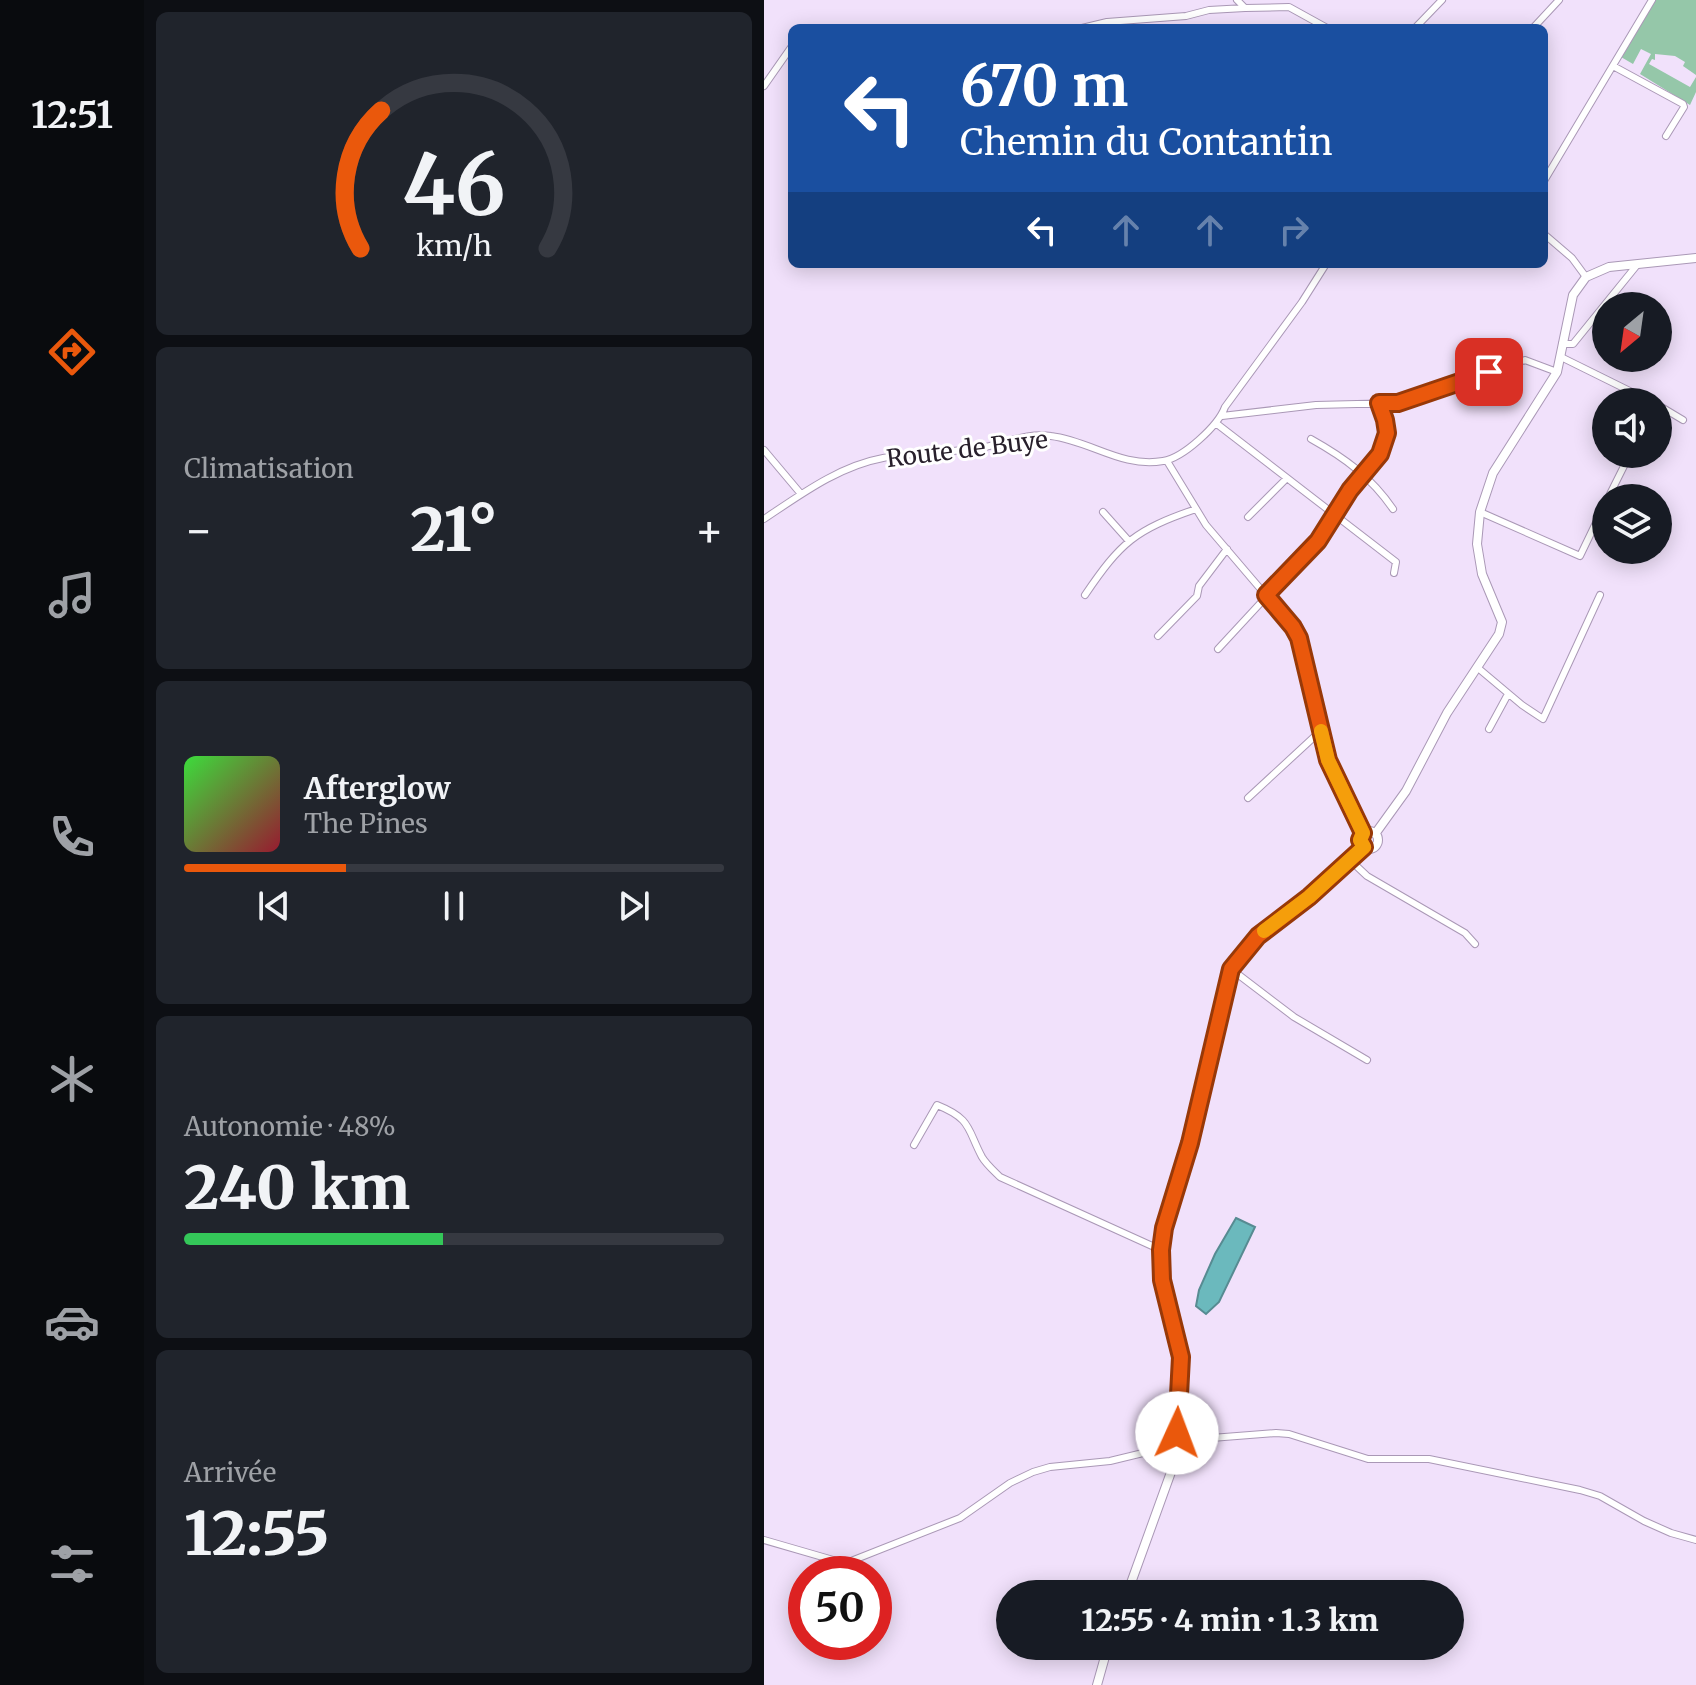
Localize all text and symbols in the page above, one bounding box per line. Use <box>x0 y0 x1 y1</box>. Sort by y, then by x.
text: 670 m <box>960 51 1128 121</box>
icon: left <box>828 56 932 160</box>
text: 12:51 <box>31 93 113 138</box>
text: Chemin du Contantin <box>960 120 1333 165</box>
text: 46 <box>402 133 506 238</box>
icon: left <box>1020 208 1064 252</box>
icon: ahead <box>1104 208 1148 252</box>
icon: ahead <box>1188 208 1232 252</box>
icon: right <box>1272 208 1316 252</box>
text: km/h <box>416 228 492 264</box>
north arrow <box>1592 292 1672 372</box>
map controls <box>1592 292 1672 564</box>
icon: directions <box>44 324 100 380</box>
pin <box>1455 338 1523 406</box>
icon: arrive <box>1467 350 1511 394</box>
button: sound <box>1592 388 1672 468</box>
street label: Route de Buye <box>885 424 1049 474</box>
text: Climatisation <box>184 452 354 485</box>
button: layers <box>1592 484 1672 564</box>
text: 21° <box>410 492 498 567</box>
text: − <box>184 503 213 558</box>
text: + <box>695 503 724 558</box>
icon: music <box>44 567 100 623</box>
text: Afterglow <box>304 769 451 807</box>
text: The Pines <box>304 807 428 840</box>
icon: phone <box>44 809 100 865</box>
icon: previous <box>252 884 296 928</box>
icon: pause <box>432 884 476 928</box>
icon: next <box>612 884 656 928</box>
icon: climate <box>44 1051 100 1107</box>
text: Autonomie · 48% <box>184 1110 396 1143</box>
text: 240 km <box>184 1150 410 1225</box>
icon: car <box>44 1294 100 1350</box>
position arrow <box>1135 1391 1219 1475</box>
text: Arrivée <box>184 1456 276 1489</box>
text: 12:55 <box>184 1496 329 1571</box>
icon: filters <box>44 1536 100 1592</box>
speed limit sign: 50 <box>788 1556 892 1660</box>
text: 12:55 · 4 min · 1.3 km <box>1081 1601 1379 1639</box>

